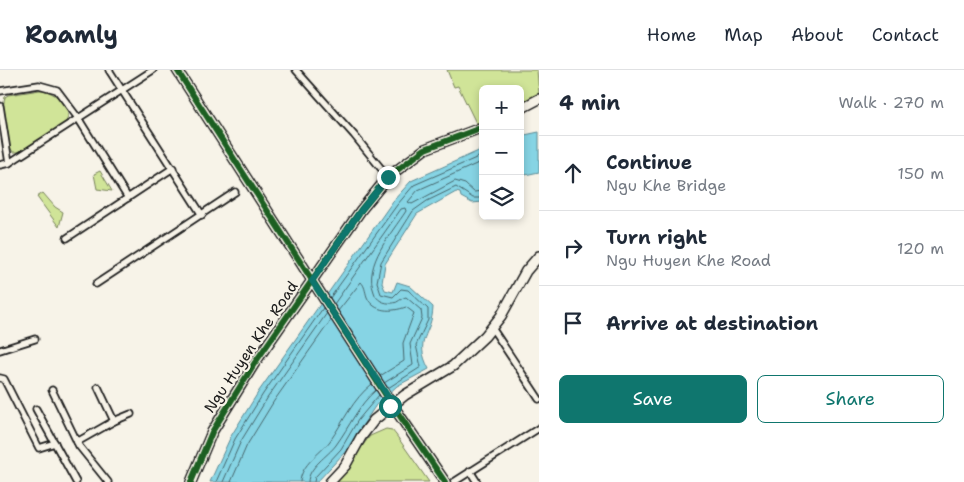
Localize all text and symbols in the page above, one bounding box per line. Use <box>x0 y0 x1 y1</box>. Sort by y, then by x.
text: Roamly <box>25 19 118 51</box>
text: Home <box>647 23 696 47</box>
text: Map <box>724 23 763 47</box>
text: About <box>791 23 844 47</box>
text: Contact <box>872 23 939 47</box>
map controls <box>479 85 524 220</box>
button: + <box>479 85 524 130</box>
text: 4 min <box>559 89 620 117</box>
text: Walk · 270 m <box>839 92 944 113</box>
button: − <box>479 130 524 175</box>
text: Continue <box>606 150 692 175</box>
icon: ahead <box>559 159 587 187</box>
text: 150 m <box>897 163 944 184</box>
route end <box>377 166 400 189</box>
button: layers <box>479 175 524 220</box>
text: Ngu Khe Bridge <box>606 175 726 196</box>
text: Turn right <box>606 225 707 250</box>
icon: right <box>559 234 587 262</box>
text: 120 m <box>897 238 944 259</box>
text: Ngu Huyen Khe Road <box>606 250 771 271</box>
street label: Ngu Huyen Khe Road <box>199 277 303 417</box>
icon: arrive <box>559 309 587 337</box>
text: Arrive at destination <box>606 311 818 336</box>
button: Save <box>559 375 747 423</box>
button: Share <box>757 375 944 423</box>
route start <box>379 395 402 418</box>

